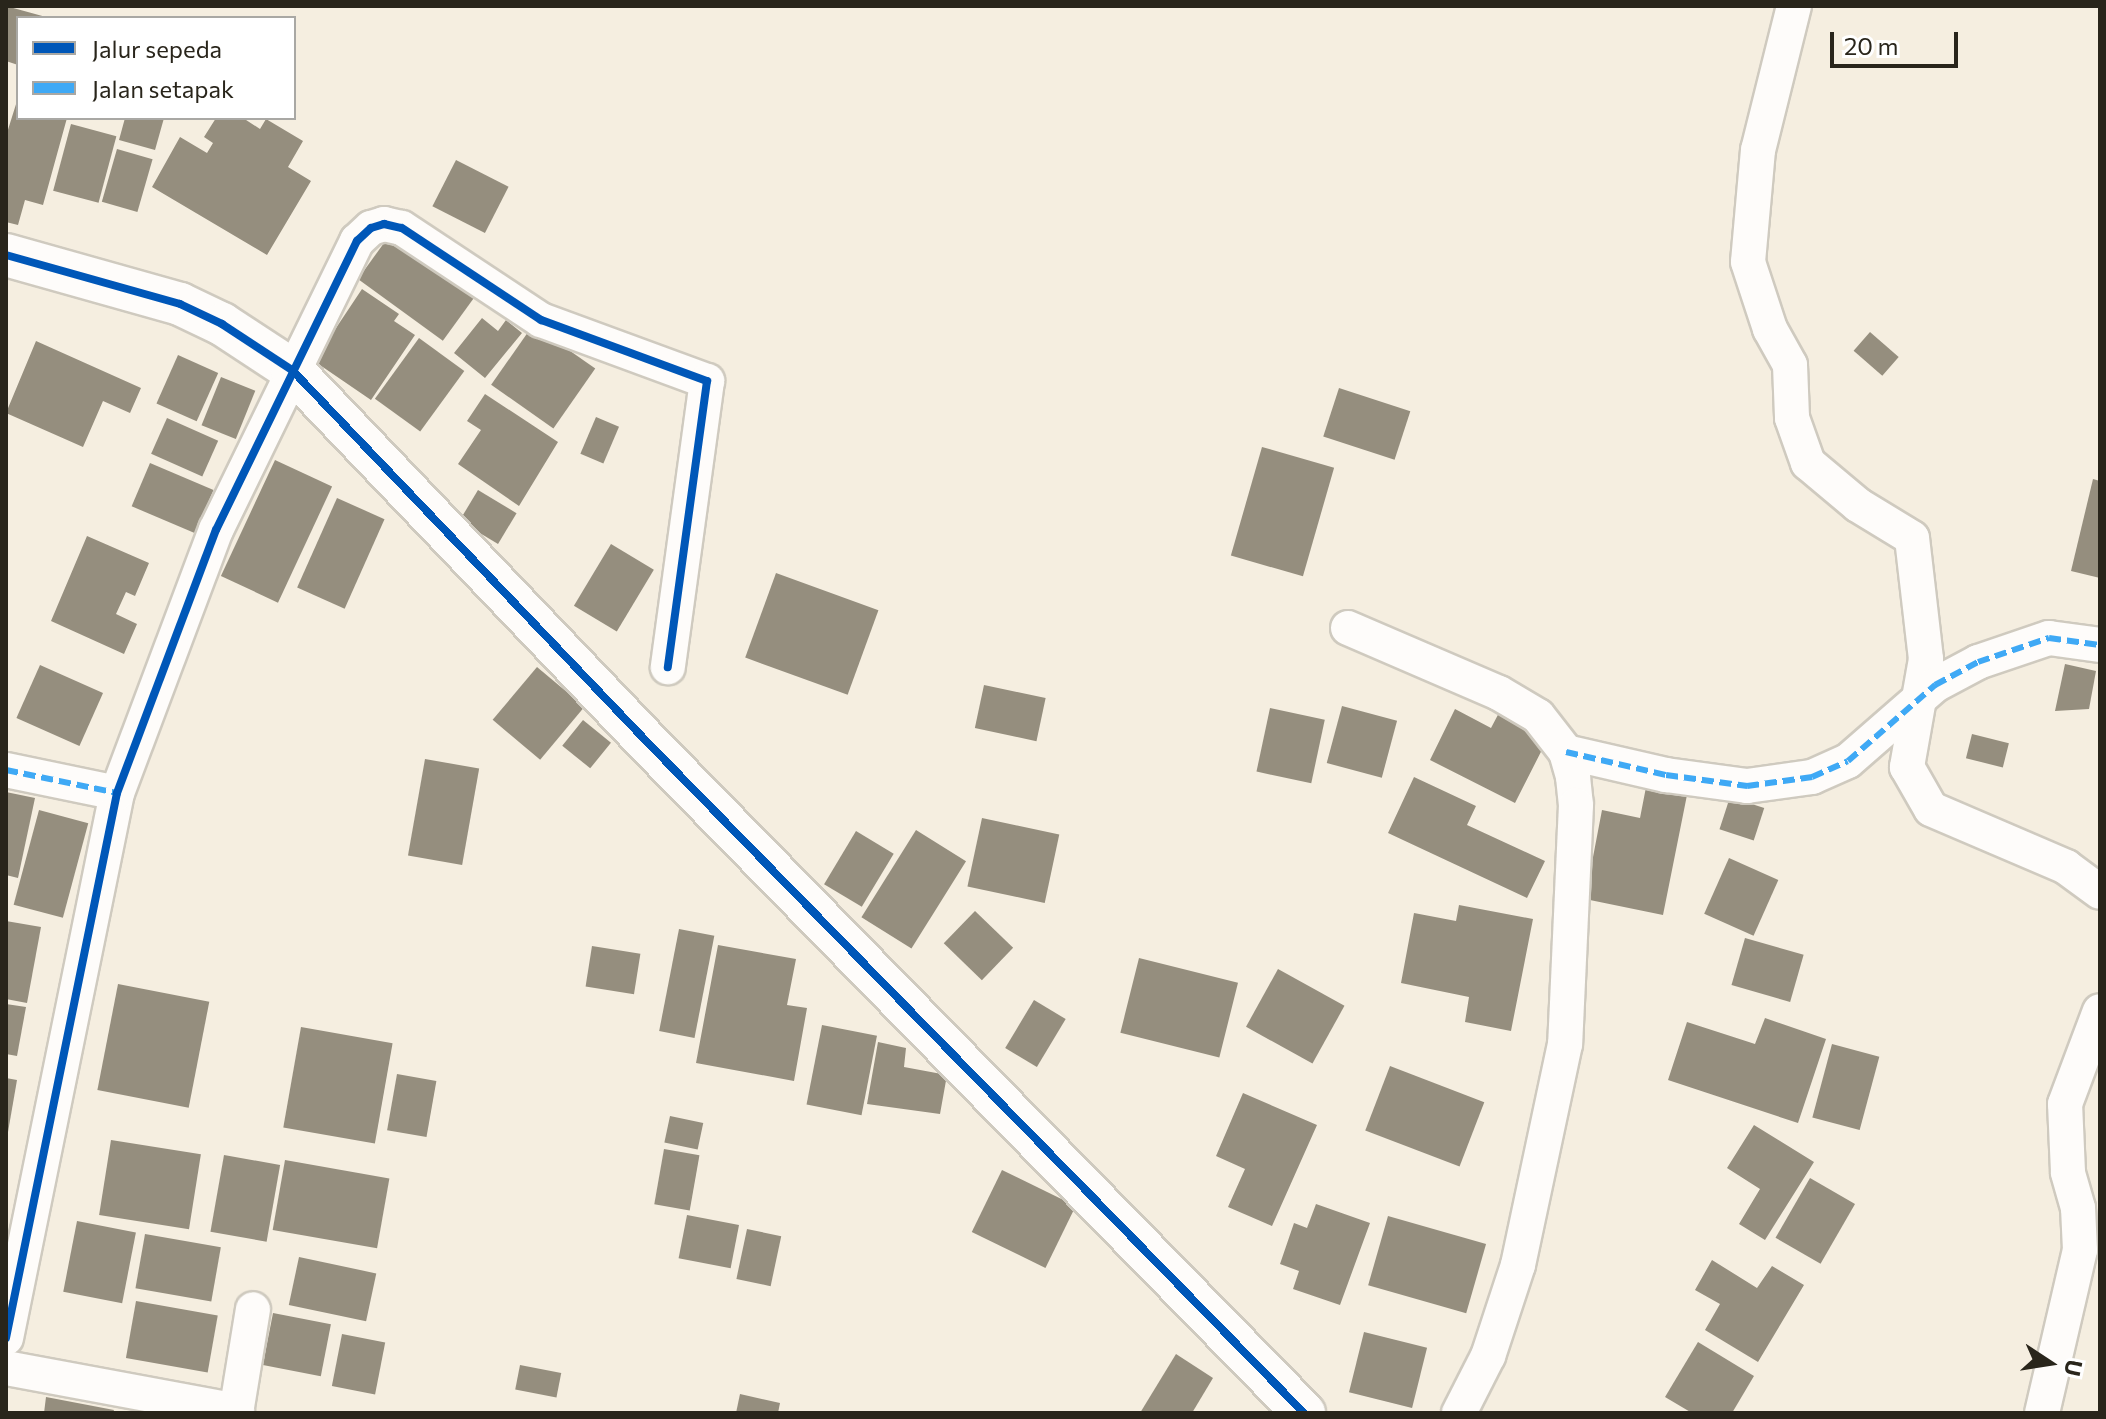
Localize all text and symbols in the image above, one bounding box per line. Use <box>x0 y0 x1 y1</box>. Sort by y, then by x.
legend <box>16 16 296 120</box>
scale bar <box>1834 16 1962 66</box>
text: 20 m <box>1844 31 1898 60</box>
text: Jalur sepeda <box>92 34 222 63</box>
text: Jalan setapak <box>92 74 234 103</box>
north arrow <box>2010 1323 2090 1403</box>
text: U <box>2059 1357 2089 1379</box>

